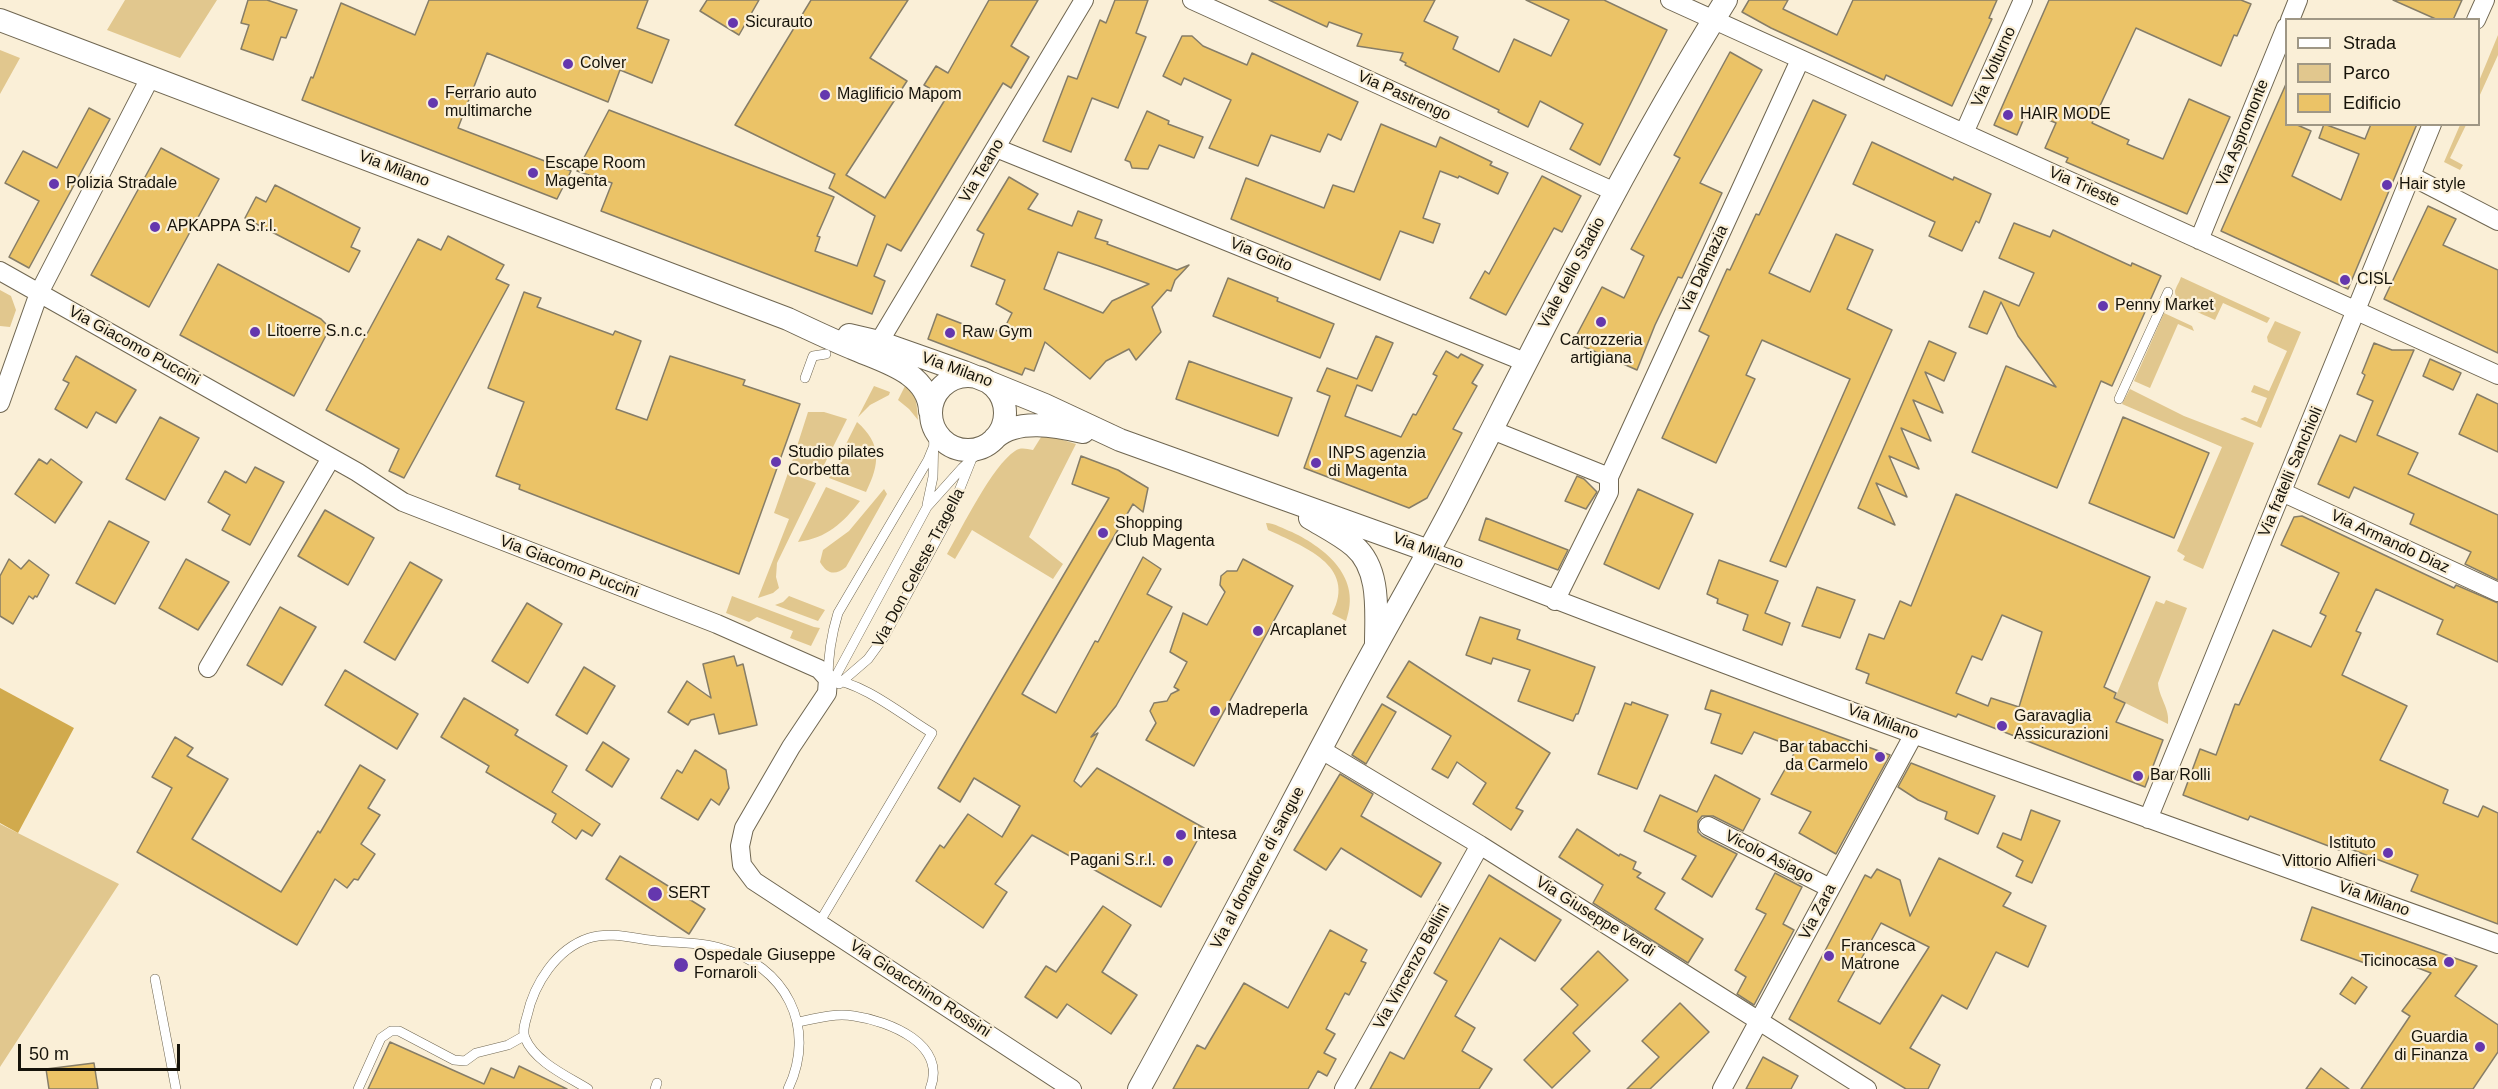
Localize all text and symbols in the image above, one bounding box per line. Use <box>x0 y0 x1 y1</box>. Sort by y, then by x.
place label: Sicurauto <box>745 13 813 33</box>
marker: Sicurauto <box>726 16 740 30</box>
legend <box>2285 18 2480 126</box>
street label: Via Volturno <box>1968 24 2020 110</box>
text: Strada <box>2343 33 2396 53</box>
place label: Colver <box>580 54 626 74</box>
marker: Colver <box>561 57 575 71</box>
text: Parco <box>2343 63 2390 83</box>
street label: Via Pastrengo <box>1354 67 1454 125</box>
street label: Via Aspromonte <box>2213 77 2273 189</box>
place label: Ferrario auto multimarche <box>445 84 537 122</box>
place label: Maglificio Mapom <box>837 85 961 105</box>
marker: Maglificio Mapom <box>818 88 832 102</box>
text: Edificio <box>2343 93 2401 113</box>
marker: Ferrario auto multimarche <box>426 96 440 110</box>
place label: HAIR MODE <box>2020 105 2111 125</box>
marker: HAIR MODE <box>2001 108 2015 122</box>
street label: Via Teano <box>956 136 1008 206</box>
street label: Via Milano <box>356 147 432 191</box>
place label: Escape Room Magenta <box>545 154 645 192</box>
street label: Via Trieste <box>2046 163 2122 211</box>
marker: Escape Room Magenta <box>526 166 540 180</box>
place label: Polizia Stradale <box>66 174 177 194</box>
place label: Hair style <box>2399 175 2466 195</box>
marker: Polizia Stradale <box>47 177 61 191</box>
marker: Hair style <box>2380 178 2394 192</box>
street label: Viale dello Stadio <box>1535 214 1609 332</box>
place label: APKAPPA S.r.l. <box>167 217 277 237</box>
marker: APKAPPA S.r.l. <box>148 220 162 234</box>
street label: Via Dalmazia <box>1675 222 1733 316</box>
street label: Via Goito <box>1227 234 1295 276</box>
place label: CISL <box>2357 270 2393 290</box>
marker: CISL <box>2338 273 2352 287</box>
place label: Penny Market <box>2115 296 2214 316</box>
marker: Penny Market <box>2096 299 2110 313</box>
street label: Via Giacomo Puccini <box>65 302 203 390</box>
marker: Carrozzeria artigiana <box>1594 315 1608 329</box>
place label: Litoerre S.n.c. <box>267 322 367 342</box>
place label: Raw Gym <box>962 323 1032 343</box>
marker: Litoerre S.n.c. <box>248 325 262 339</box>
marker: Raw Gym <box>943 326 957 340</box>
place label: Carrozzeria artigiana <box>1560 331 1642 369</box>
street label: Via Milano <box>919 348 995 392</box>
street label: Via fratelli Sanchioli <box>2255 404 2327 540</box>
place label: Studio pilates Corbetta <box>788 443 884 481</box>
place label: INPS agenzia di Magenta <box>1328 444 1426 482</box>
marker: Studio pilates Corbetta <box>769 455 783 469</box>
marker: INPS agenzia di Magenta <box>1309 456 1323 470</box>
street label: Via Don Celeste Tragella <box>869 485 969 651</box>
street label: Via Armando Diaz <box>2328 506 2452 578</box>
place label: Shopping Club Magenta <box>1115 514 1215 552</box>
marker: Shopping Club Magenta <box>1096 526 1110 540</box>
street label: Via Milano <box>1390 529 1466 573</box>
street label: Via Giacomo Puccini <box>497 532 641 602</box>
place label: Arcaplanet <box>1270 621 1346 641</box>
marker: Arcaplanet <box>1251 624 1265 638</box>
street label: Via Milano <box>1845 700 1921 744</box>
place label: Madreperla <box>1227 701 1308 721</box>
marker: Madreperla <box>1208 704 1222 718</box>
place label: Garavaglia Assicurazioni <box>2014 707 2108 745</box>
marker: Garavaglia Assicurazioni <box>1995 719 2009 733</box>
place label: Bar tabacchi da Carmelo <box>1779 738 1868 776</box>
marker: Bar tabacchi da Carmelo <box>1873 750 1887 764</box>
place label: Bar Rolli <box>2150 766 2210 786</box>
marker: Bar Rolli <box>2131 769 2145 783</box>
street label: Via al donatore di sangue <box>1207 784 1309 952</box>
place label: Intesa <box>1193 825 1237 845</box>
street label: Vicolo Asiago <box>1722 827 1816 887</box>
marker: Intesa <box>1174 828 1188 842</box>
place label: Istituto Vittorio Alfieri <box>2282 834 2376 872</box>
marker: Istituto Vittorio Alfieri <box>2381 846 2395 860</box>
place label: Pagani S.r.l. <box>1070 851 1156 871</box>
marker: Pagani S.r.l. <box>1161 854 1175 868</box>
street label: Via Giuseppe Verdi <box>1532 873 1658 961</box>
street label: Via Milano <box>2336 877 2412 921</box>
street label: Via Zara <box>1795 881 1841 943</box>
place label: SERT <box>668 884 710 904</box>
marker: SERT <box>646 885 664 903</box>
street label: Via Vincenzo Bellini <box>1370 901 1454 1033</box>
street label: Via Gioacchino Rossini <box>846 936 994 1042</box>
place label: Francesca Matrone <box>1841 937 1916 975</box>
place label: Ospedale Giuseppe Fornaroli <box>694 946 835 984</box>
marker: Francesca Matrone <box>1822 949 1836 963</box>
place label: Ticinocasa <box>2361 952 2437 972</box>
marker: Ticinocasa <box>2442 955 2456 969</box>
marker: Ospedale Giuseppe Fornaroli <box>672 956 690 974</box>
place label: Guardia di Finanza <box>2394 1028 2468 1066</box>
scale bar <box>21 1032 183 1070</box>
marker: Guardia di Finanza <box>2473 1040 2487 1054</box>
text: 50 m <box>29 1044 69 1064</box>

